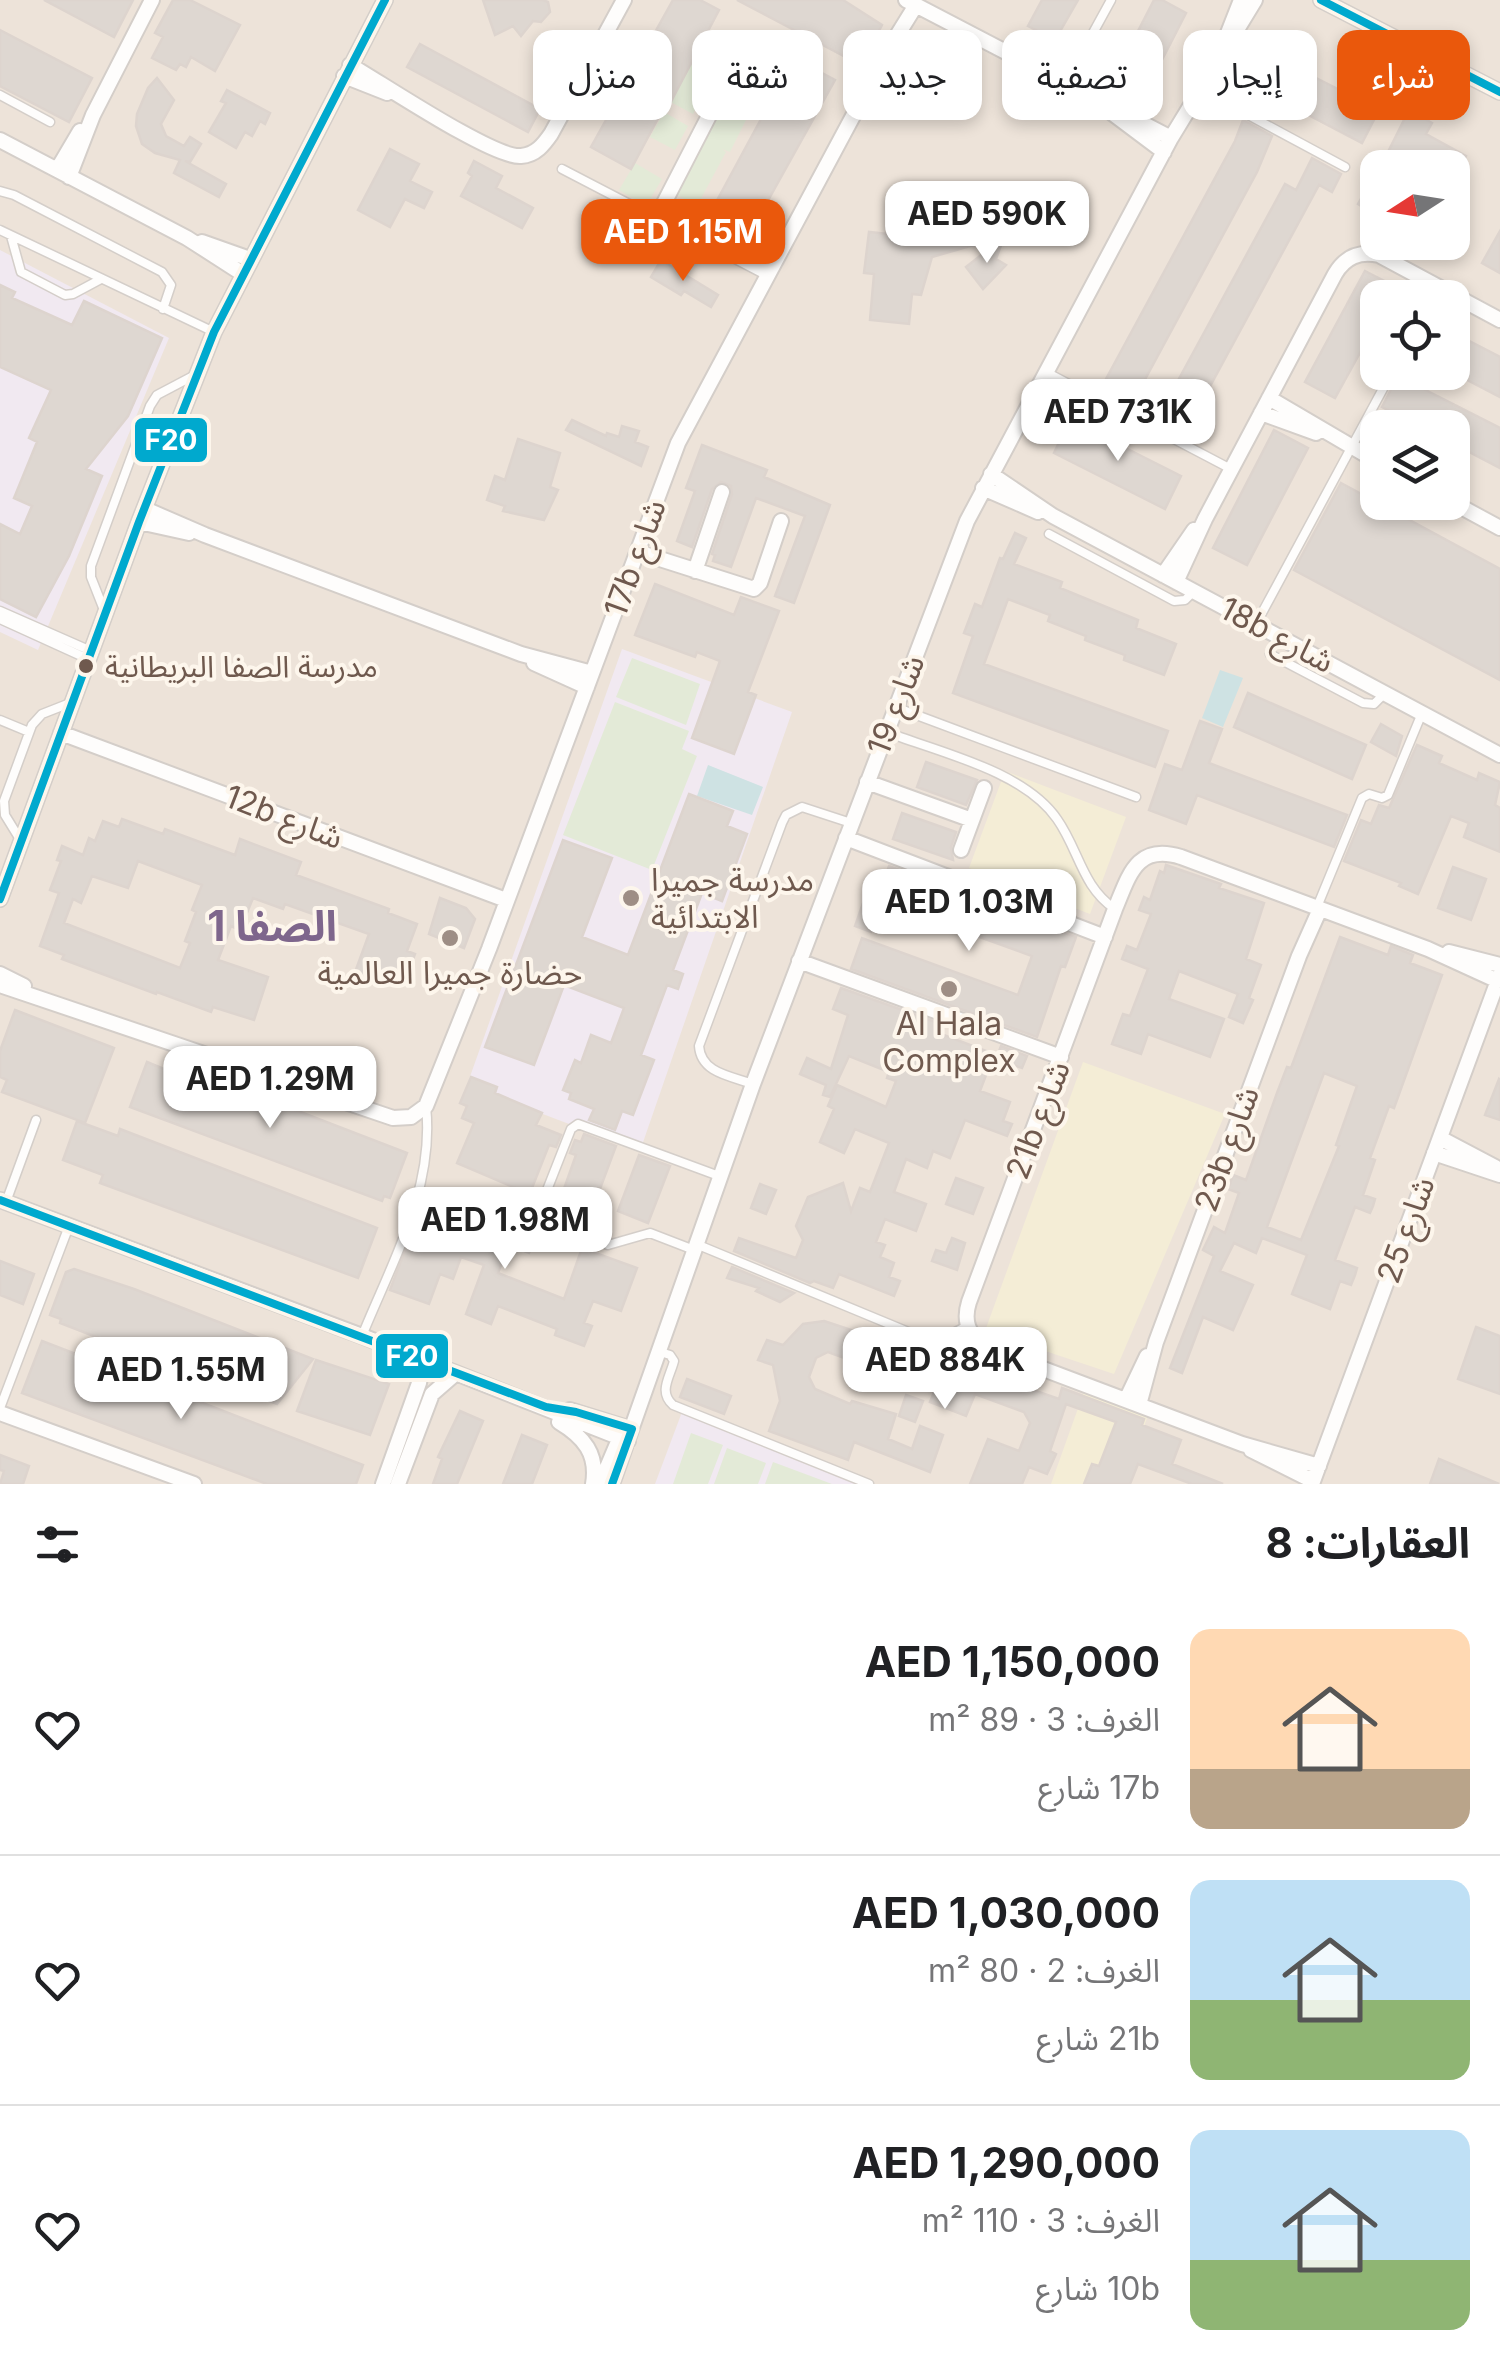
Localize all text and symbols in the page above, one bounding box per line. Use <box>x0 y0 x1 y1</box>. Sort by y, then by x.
chip: منزل <box>533 30 672 120</box>
chip: شقة <box>692 30 823 120</box>
chip: جديد <box>843 30 982 120</box>
chip: تصفية <box>1002 30 1163 120</box>
chip: إيجار <box>1183 30 1317 120</box>
chip: شراء <box>1337 30 1470 120</box>
north arrow <box>1360 150 1470 260</box>
map controls <box>1360 150 1470 520</box>
pin: AED 590K <box>884 181 1090 266</box>
text: AED 590K <box>907 194 1067 233</box>
pin: AED 1.15M <box>569 199 797 284</box>
text: AED 1.15M <box>603 212 763 251</box>
button: locate <box>1360 280 1470 390</box>
pin: AED 731K <box>1015 379 1221 464</box>
text: AED 731K <box>1043 392 1193 431</box>
button: layers <box>1360 410 1470 520</box>
line badge: F20 <box>133 416 209 464</box>
text: F20 <box>145 423 197 457</box>
street label: 17b شارع <box>595 494 678 624</box>
street label: 18b شارع <box>1211 588 1341 685</box>
place label: مدرسة الصفا البريطانية <box>105 648 378 684</box>
street label: شارع 19 <box>859 649 937 762</box>
marker: مدرسة الصفا البريطانية <box>76 656 96 676</box>
street label: 12b شارع <box>218 776 349 862</box>
place label: مدرسة جميرا الابتدائية <box>651 860 814 936</box>
pin: AED 1.03M <box>855 869 1083 954</box>
text: AED 1.03M <box>884 882 1054 921</box>
marker: مدرسة جميرا الابتدائية <box>620 887 642 909</box>
district label: الصفا 1 <box>207 900 337 951</box>
marker: حضارة جميرا العالمية <box>439 927 461 949</box>
place label: حضارة جميرا العالمية <box>318 953 582 992</box>
marker: Al Hala Complex <box>938 978 960 1000</box>
place label: Al Hala Complex <box>882 1004 1016 1080</box>
pin: AED 1.29M <box>156 1046 384 1131</box>
street label: 21b شارع <box>997 1055 1083 1186</box>
text: AED 1.29M <box>185 1059 355 1098</box>
street label: 23b شارع <box>1186 1081 1272 1218</box>
street label: شارع 25 <box>1368 1171 1447 1290</box>
pin: AED 1.98M <box>391 1187 619 1272</box>
text: AED 1.98M <box>420 1200 590 1239</box>
pin: AED 884K <box>842 1327 1048 1412</box>
line badge: F20 <box>374 1332 450 1380</box>
pin: AED 1.55M <box>67 1337 295 1422</box>
text: F20 <box>386 1339 438 1373</box>
text: AED 884K <box>865 1340 1025 1379</box>
text: AED 1.55M <box>96 1350 266 1389</box>
icon: filters <box>30 1517 85 1572</box>
text: العقارات: 8 <box>1265 1517 1470 1568</box>
text: AED 1,150,000 <box>865 1636 1160 1687</box>
icon: home <box>1270 1669 1390 1789</box>
text: الغرف: 3 · 89 m² <box>928 1700 1160 1739</box>
icon: heart <box>30 1702 85 1757</box>
text: 17b شارع <box>1038 1768 1160 1807</box>
text: AED 1,030,000 <box>852 1887 1160 1938</box>
icon: home <box>1270 1920 1390 2040</box>
text: الغرف: 2 · 80 m² <box>928 1951 1160 1990</box>
icon: heart <box>30 1953 85 2008</box>
text: 21b شارع <box>1037 2019 1160 2058</box>
text: AED 1,290,000 <box>852 2137 1160 2188</box>
icon: home <box>1270 2170 1390 2290</box>
text: الغرف: 3 · 110 m² <box>922 2201 1160 2240</box>
icon: heart <box>30 2203 85 2258</box>
text: 10b شارع <box>1036 2269 1160 2308</box>

